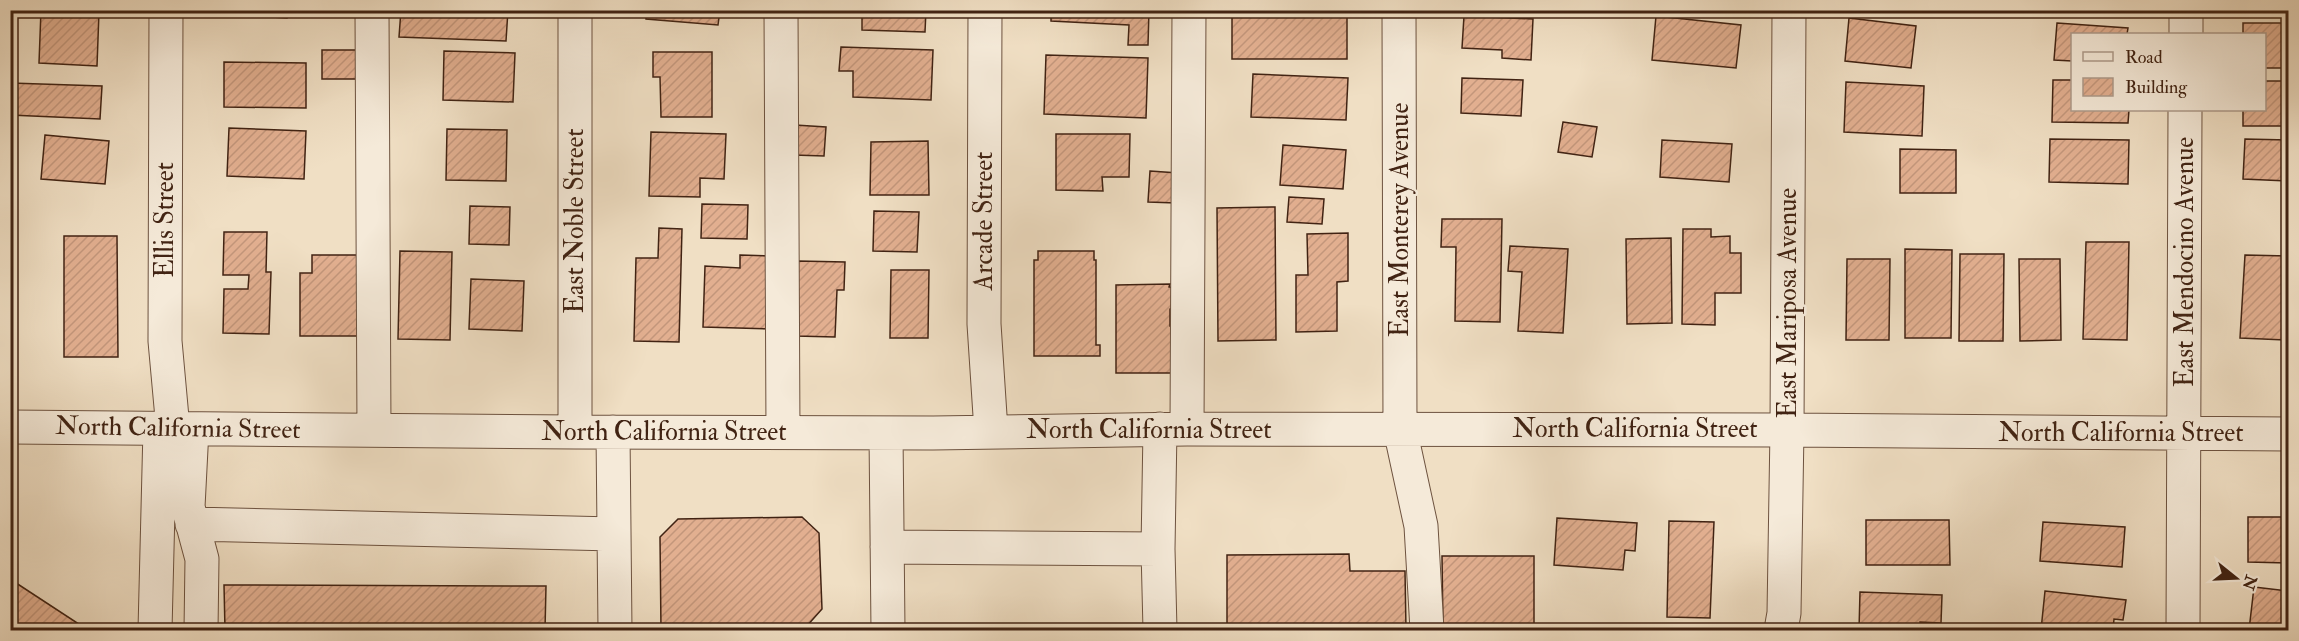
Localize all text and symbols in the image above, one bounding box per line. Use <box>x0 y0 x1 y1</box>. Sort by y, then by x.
legend <box>2071 33 2266 111</box>
text: Road <box>2125 46 2163 69</box>
text: Building <box>2125 76 2188 99</box>
street label: East Monterey Avenue <box>1384 103 1416 337</box>
street label: East Noble Street <box>559 128 591 314</box>
street label: East Mendocino Avenue <box>2169 137 2201 387</box>
street label: Arcade Street <box>968 151 1000 292</box>
street label: Ellis Street <box>149 162 181 278</box>
street label: East Mariposa Avenue <box>1772 188 1805 418</box>
street label: North California Street <box>55 410 301 446</box>
street label: North California Street <box>1512 413 1758 445</box>
street label: North California Street <box>1026 414 1272 446</box>
street label: North California Street <box>541 416 787 448</box>
street label: North California Street <box>1998 417 2244 449</box>
north arrow <box>2206 548 2266 608</box>
text: N <box>2237 571 2261 593</box>

